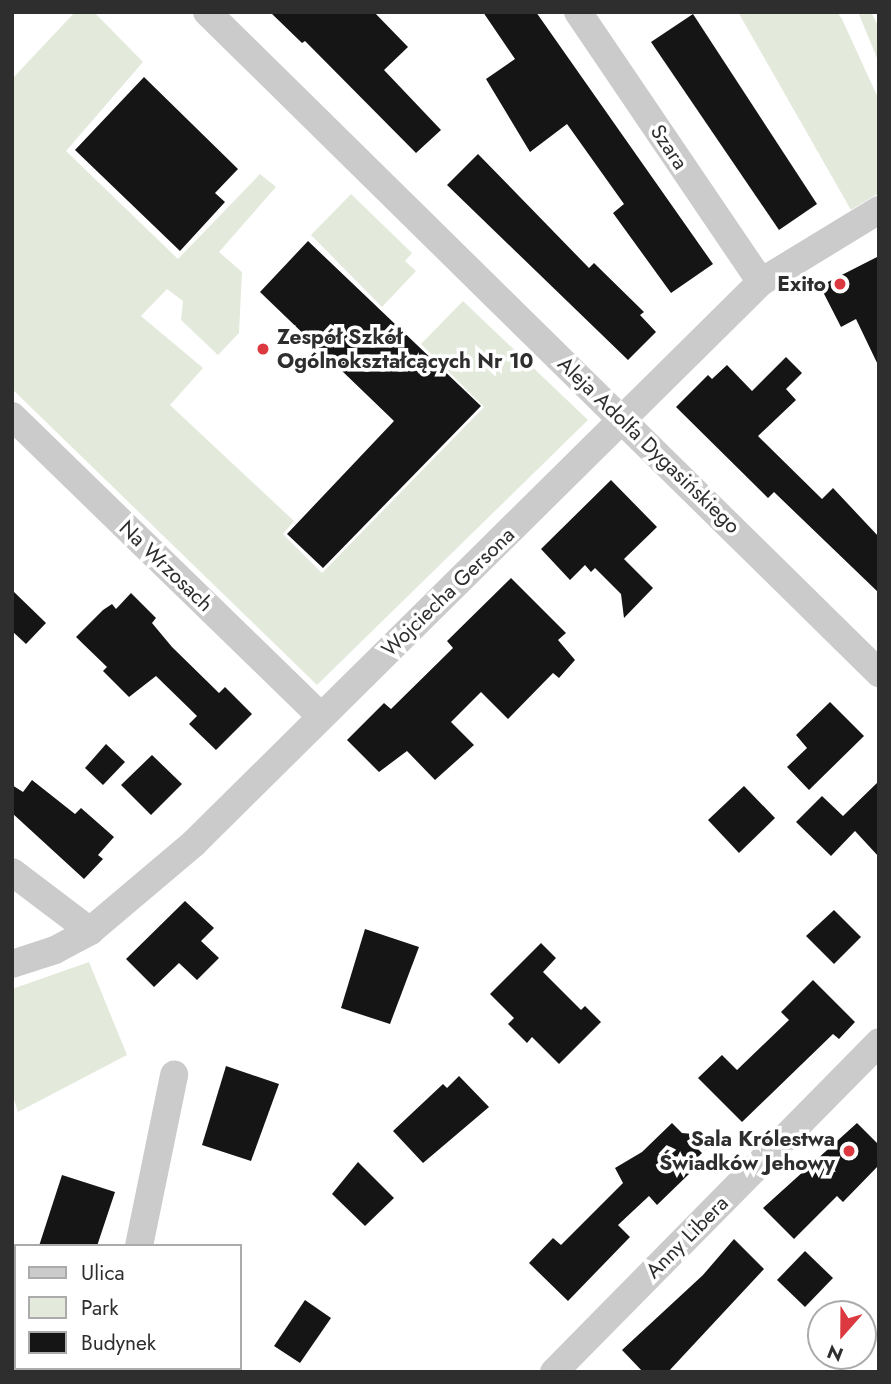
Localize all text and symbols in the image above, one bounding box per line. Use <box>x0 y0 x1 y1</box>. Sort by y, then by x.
street label: Szara <box>645 120 693 174</box>
place label: Exito <box>777 271 826 297</box>
marker: Exito <box>832 276 848 292</box>
place label: Zespół Szkół Ogólnokształcących Nr 10 <box>277 324 534 374</box>
marker: Zespół Szkół Ogólnokształcących Nr 10 <box>255 341 271 357</box>
street label: Aleja Adolfa Dygasińskiego <box>553 351 745 539</box>
street label: Na Wrzosach <box>114 515 218 617</box>
street label: Wojciecha Gersona <box>376 522 520 662</box>
place label: Sala Królestwa Świadków Jehowy <box>659 1126 835 1176</box>
marker: Sala Królestwa Świadków Jehowy <box>841 1143 857 1159</box>
street label: Anny Libera <box>640 1190 734 1284</box>
legend <box>14 1244 242 1370</box>
text: Ulica <box>81 1258 125 1288</box>
text: Park <box>81 1293 118 1323</box>
north arrow <box>807 1300 877 1370</box>
text: Budynek <box>81 1328 156 1358</box>
text: N <box>823 1338 847 1369</box>

